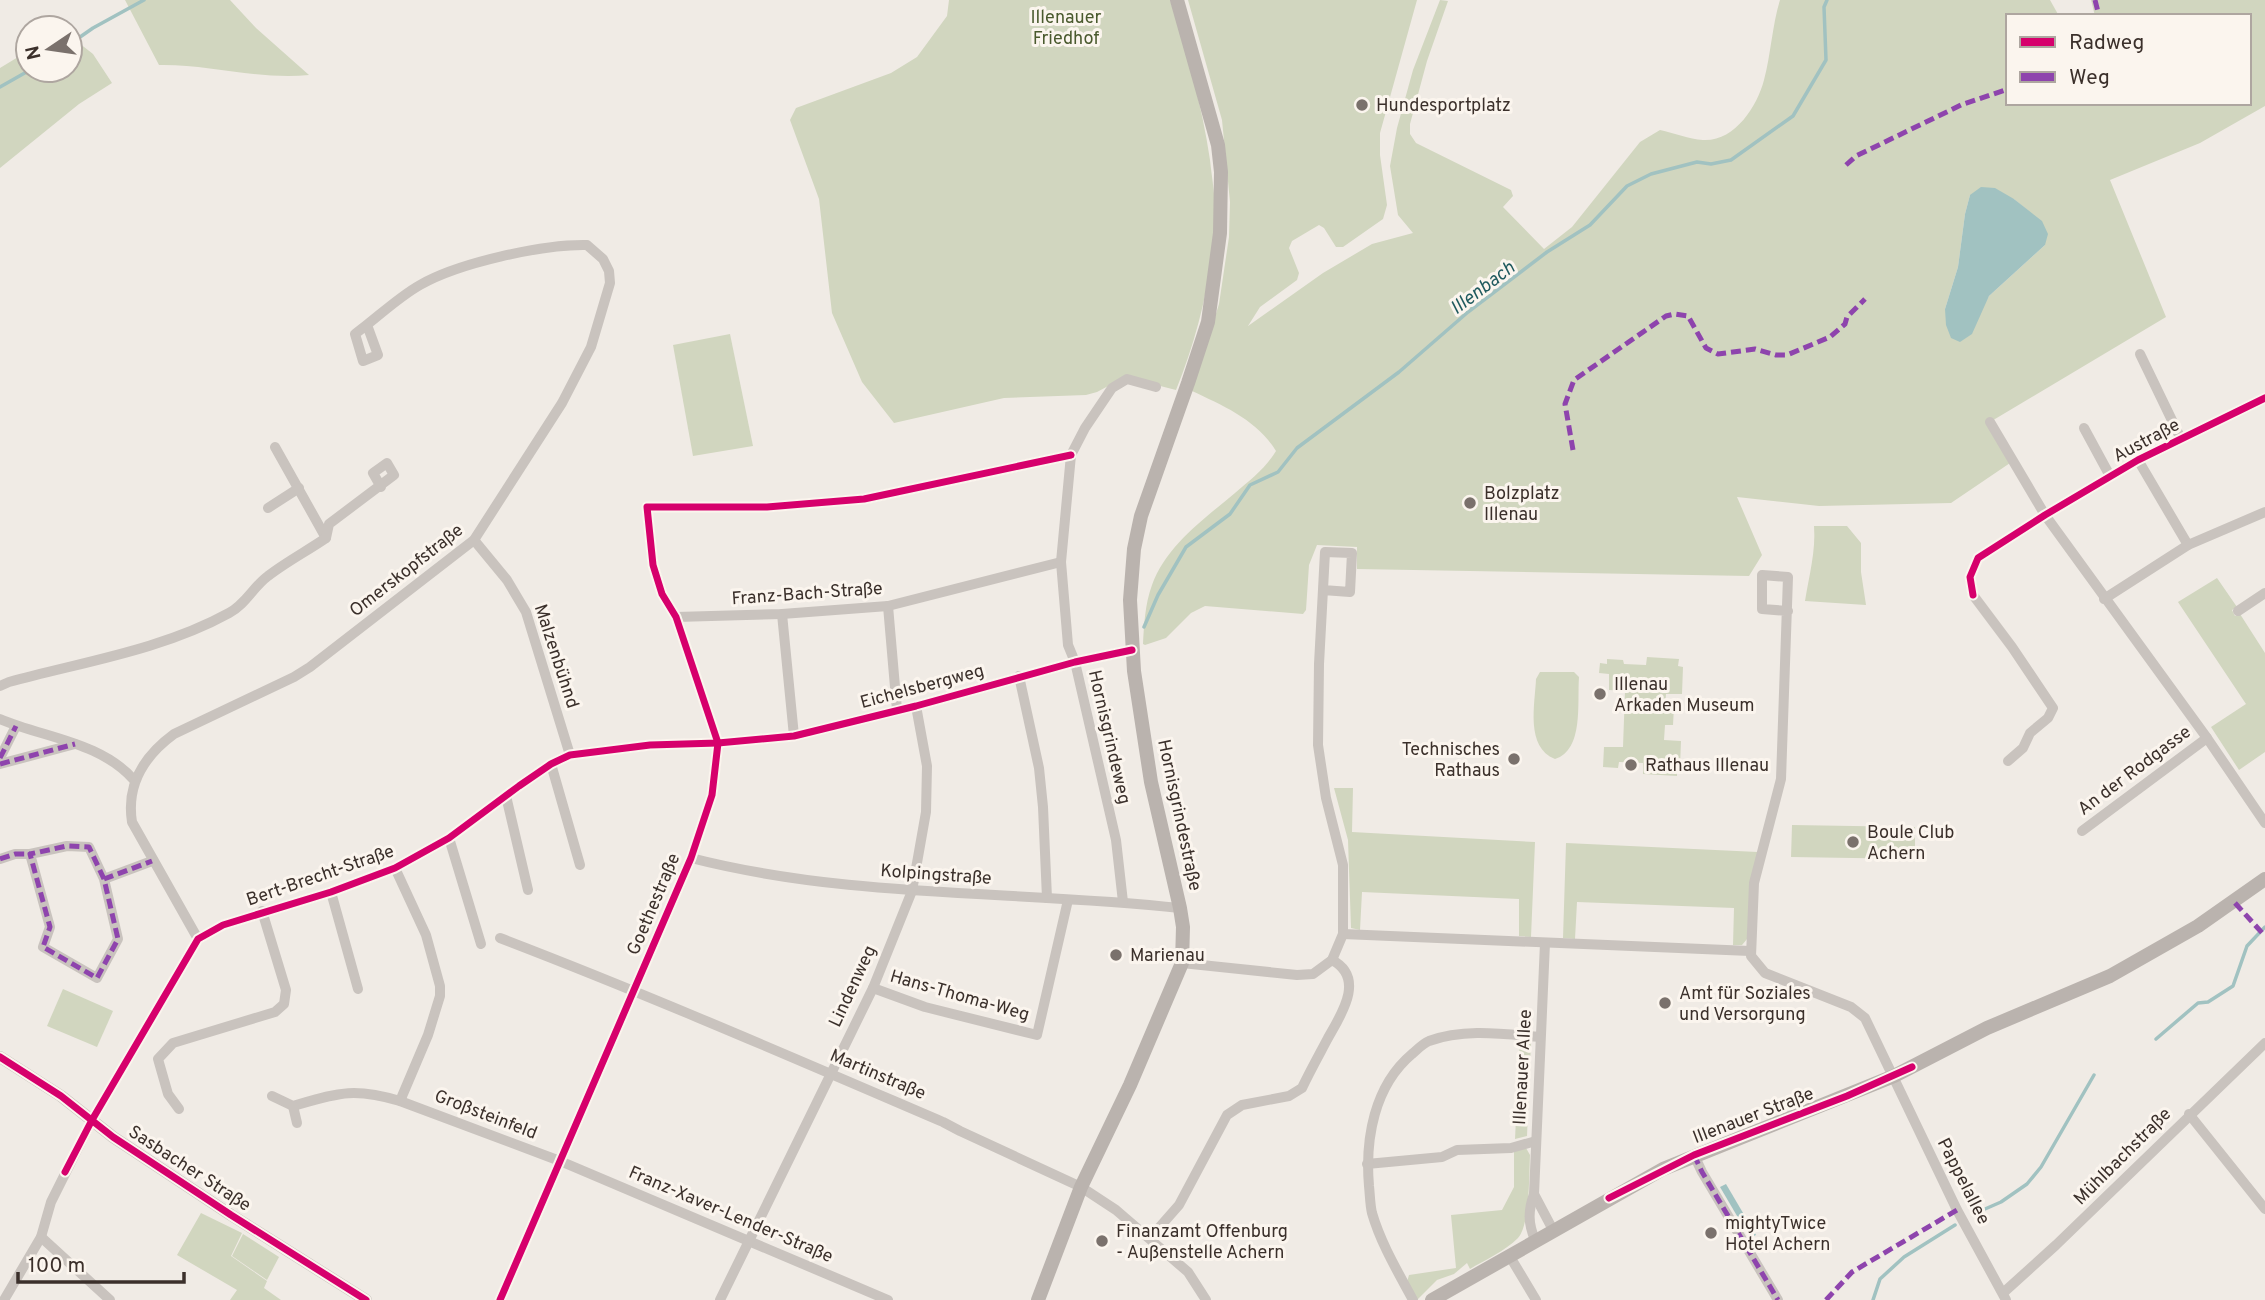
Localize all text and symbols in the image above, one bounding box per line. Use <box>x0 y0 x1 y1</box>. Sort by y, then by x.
park label: Illenauer Friedhof <box>1031 7 1102 51</box>
north arrow <box>14 14 84 84</box>
legend <box>2006 14 2251 105</box>
text: Radweg <box>2069 30 2144 57</box>
text: N <box>21 43 48 62</box>
text: Weg <box>2069 65 2110 92</box>
place label: Hundesportplatz <box>1376 95 1511 118</box>
marker: Hundesportplatz <box>1354 97 1370 113</box>
water label: Illenbach <box>1446 256 1521 321</box>
street label: Austraße <box>2109 414 2184 468</box>
place label: Bolzplatz Illenau <box>1484 483 1560 527</box>
marker: Bolzplatz Illenau <box>1462 495 1478 511</box>
street label: Omerskopfstraße <box>345 519 469 623</box>
street label: Franz-Bach-Straße <box>731 578 883 611</box>
street label: Malzenbühnd <box>528 601 583 711</box>
street label: Eichelsbergweg <box>858 660 987 715</box>
street label: Hornisgrindeweg <box>1082 668 1135 807</box>
place label: Illenau Arkaden Museum <box>1614 674 1754 718</box>
marker: Illenau Arkaden Museum <box>1592 686 1608 702</box>
street label: An der Rodgasse <box>2074 721 2196 821</box>
street label: Hornisgrindestraße <box>1151 737 1206 893</box>
place label: Technisches Rathaus <box>1401 739 1500 783</box>
marker: Technisches Rathaus <box>1506 751 1522 767</box>
place label: Rathaus Illenau <box>1645 755 1769 778</box>
marker: Rathaus Illenau <box>1623 757 1639 773</box>
place label: Boule Club Achern <box>1867 822 1954 866</box>
marker: Boule Club Achern <box>1845 834 1861 850</box>
street label: Bert-Brecht-Straße <box>244 840 397 912</box>
street label: Goethestraße <box>623 850 686 959</box>
street label: Kolpingstraße <box>879 860 992 891</box>
street label: Lindenweg <box>824 942 882 1031</box>
place label: Marienau <box>1130 945 1205 968</box>
marker: Marienau <box>1108 947 1124 963</box>
street label: Hans-Thoma-Weg <box>887 966 1032 1027</box>
place label: Amt für Soziales und Versorgung <box>1679 983 1811 1027</box>
marker: Amt für Soziales und Versorgung <box>1657 995 1673 1011</box>
street label: Illenauer Allee <box>1509 1009 1538 1126</box>
street label: Martinstraße <box>826 1045 929 1106</box>
street label: Illenauer Straße <box>1690 1083 1817 1150</box>
street label: Großsteinfeld <box>431 1085 540 1146</box>
street label: Mühlbachstraße <box>2069 1103 2177 1211</box>
street label: Sasbacher Straße <box>123 1121 255 1217</box>
street label: Pappelallee <box>1931 1134 1994 1229</box>
street label: Franz-Xaver-Lender-Straße <box>625 1162 836 1269</box>
place label: mightyTwice Hotel Achern <box>1725 1213 1830 1257</box>
place label: Finanzamt Offenburg - Außenstelle Achern <box>1116 1221 1288 1265</box>
marker: mightyTwice Hotel Achern <box>1703 1225 1719 1241</box>
marker: Finanzamt Offenburg - Außenstelle Achern <box>1094 1233 1110 1249</box>
scale bar <box>18 1240 184 1284</box>
text: 100 m <box>28 1253 85 1280</box>

